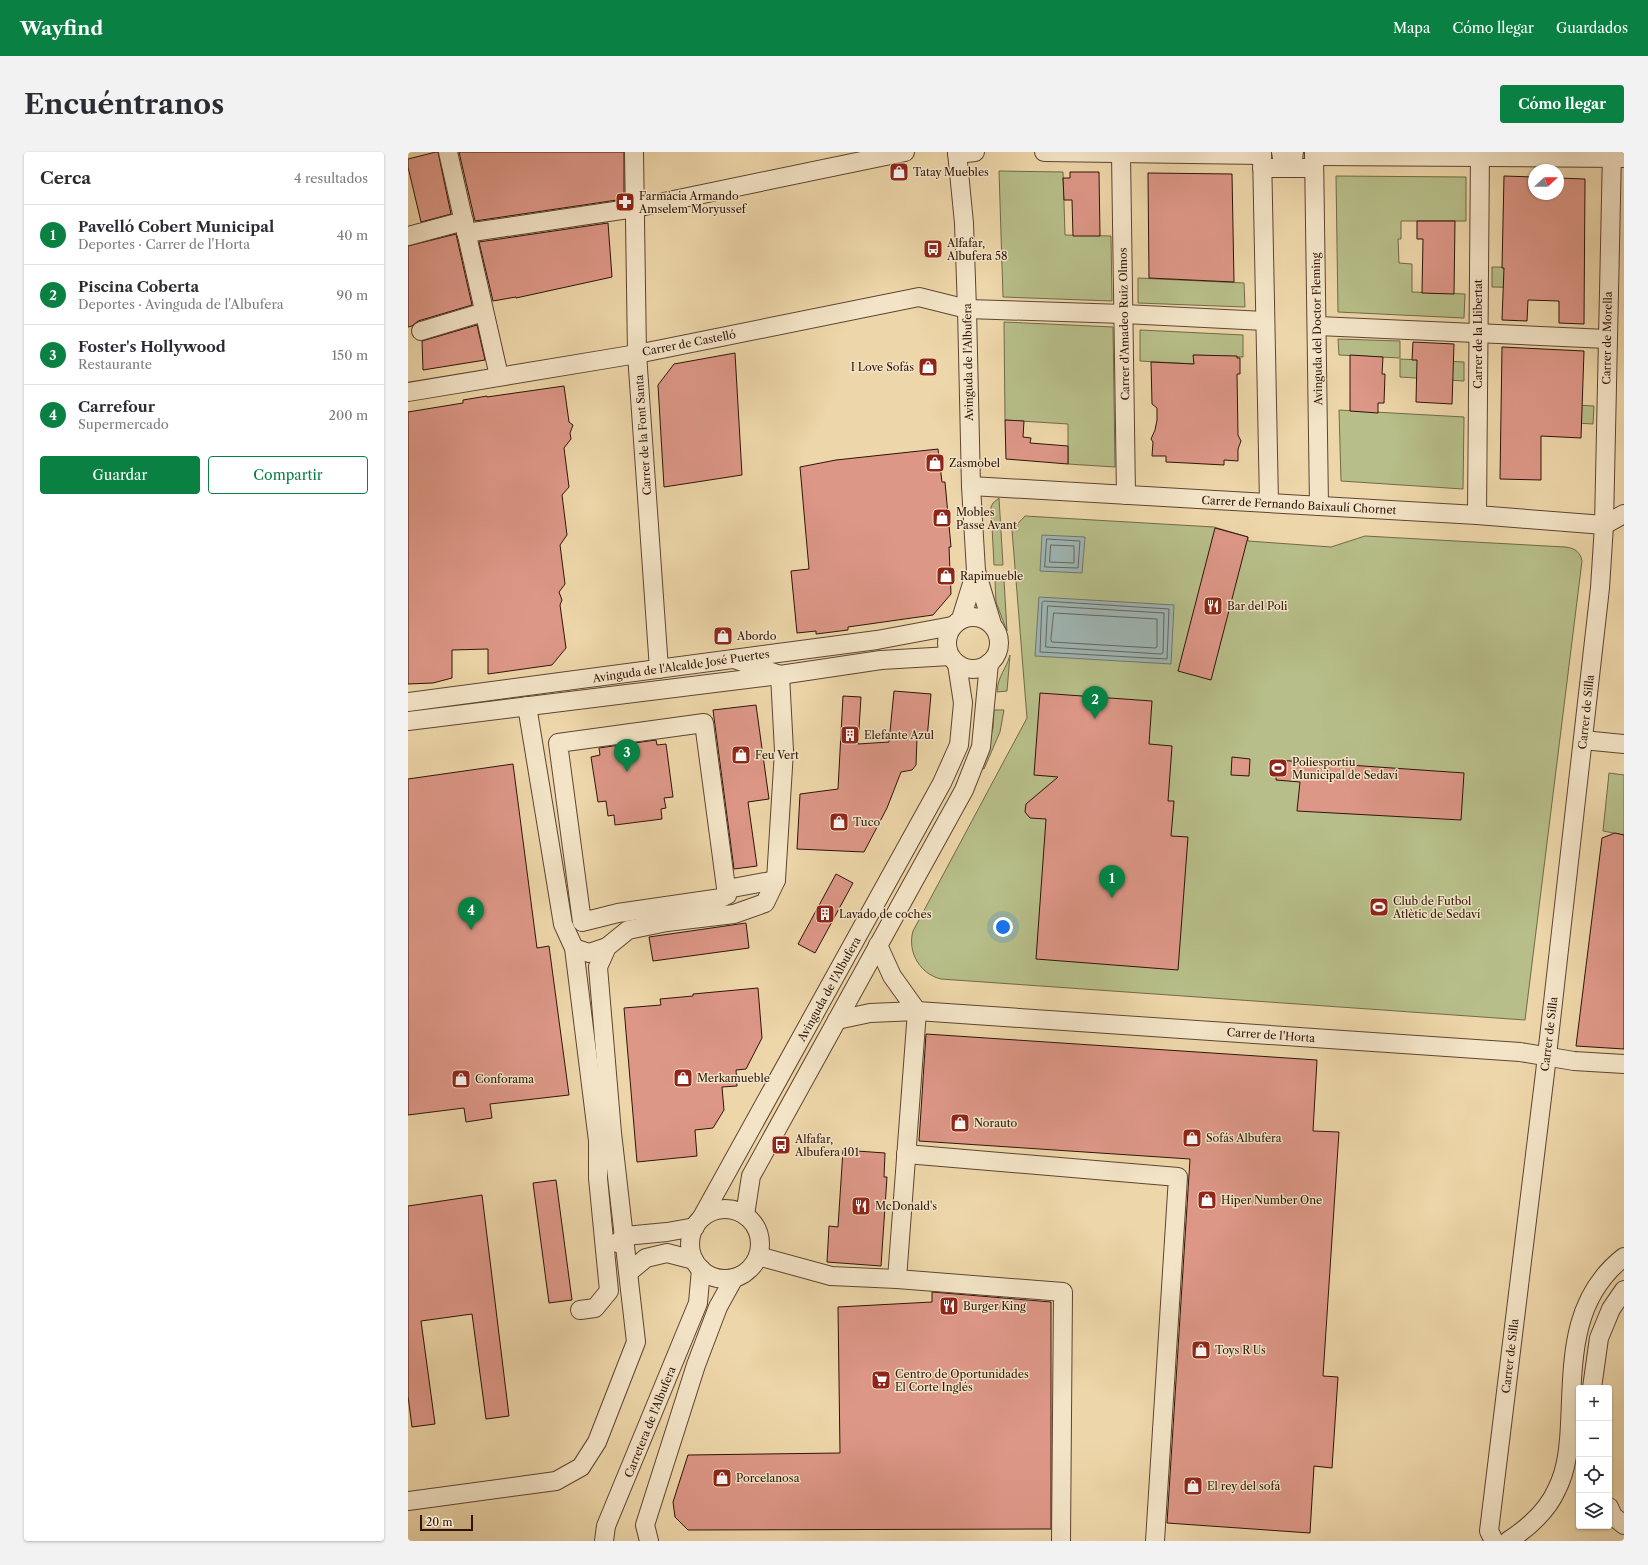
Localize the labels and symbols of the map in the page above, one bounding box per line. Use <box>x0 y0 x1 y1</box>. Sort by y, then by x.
shop icon: Tatay Muebles <box>888 161 910 183</box>
north arrow <box>1528 164 1564 200</box>
place label: Tatay Muebles <box>913 165 989 179</box>
place label: Farmàcia Armando Amselem Moryussef <box>638 189 748 216</box>
pharmacy icon: Farmàcia Armando Amselem Moryussef <box>614 191 636 213</box>
place label: Alfafar, Albufera 58 <box>946 236 1007 263</box>
bus stop icon: Alfafar, Albufera 58 <box>922 238 944 260</box>
street label: Carrer d'Amadeo Ruiz Olmos <box>1116 247 1132 401</box>
street label: Avinguda del Doctor Fleming <box>1309 252 1325 407</box>
street label: Carrer de la Llibertat <box>1471 279 1485 389</box>
street label: Carrer de Morella <box>1599 291 1615 385</box>
street label: Avinguda de l'Albufera <box>960 303 976 422</box>
street label: Carrer de Castelló <box>641 327 737 359</box>
shop icon: I Love Sofás <box>917 356 939 378</box>
place label: I Love Sofás <box>851 360 914 374</box>
street label: Carrer de la Font Santa <box>632 374 654 496</box>
shop icon: Zasmobel <box>924 452 946 474</box>
place label: Zasmobel <box>949 456 1001 470</box>
street label: Carrer de Fernando Baixaulí Chornet <box>1201 493 1397 517</box>
place label: Mobles Passe Avant <box>956 505 1017 532</box>
shop icon: Mobles Passe Avant <box>931 507 953 529</box>
shop icon: Rapimueble <box>935 565 957 587</box>
place label: Rapimueble <box>960 569 1023 583</box>
restaurant icon: Bar del Poli <box>1202 595 1224 617</box>
place label: Bar del Poli <box>1227 599 1288 613</box>
shop icon: Abordo <box>712 625 734 647</box>
place label: Abordo <box>736 629 777 643</box>
street label: Avinguda de l'Alcalde José Puertes <box>591 647 771 685</box>
street label: Carrer de Silla <box>1575 674 1597 750</box>
pin: 2 <box>1082 686 1108 719</box>
building icon: Elefante Azul <box>839 724 861 746</box>
place label: Elefante Azul <box>864 728 935 742</box>
pin: 3 <box>614 739 640 772</box>
shop icon: Feu Vert <box>730 744 752 766</box>
place label: Feu Vert <box>755 748 799 762</box>
place label: Poliesportiu Municipal de Sedaví <box>1292 755 1399 782</box>
sports icon: Poliesportiu Municipal de Sedaví <box>1267 757 1289 779</box>
shop icon: Tuco <box>828 811 850 833</box>
place label: Tuco <box>853 815 880 829</box>
pin: 1 <box>1099 865 1125 898</box>
place label: Club de Futbol Atlètic de Sedaví <box>1392 894 1481 921</box>
sports icon: Club de Futbol Atlètic de Sedaví <box>1368 896 1390 918</box>
pin: 4 <box>458 897 484 930</box>
building icon: Lavado de coches <box>814 903 836 925</box>
place label: Lavado de coches <box>839 907 932 921</box>
your location <box>993 917 1013 937</box>
street label: Avinguda de l'Albufera <box>794 934 864 1045</box>
street label: Carrer de Silla <box>1537 996 1561 1072</box>
street label: Carrer de l'Horta <box>1226 1025 1316 1045</box>
shop icon: Merkamueble <box>672 1067 694 1089</box>
shop icon: Conforama <box>450 1068 472 1090</box>
place label: Merkamueble <box>697 1071 770 1085</box>
place label: Conforama <box>475 1072 534 1086</box>
shop icon: Norauto <box>949 1112 971 1134</box>
place label: Norauto <box>974 1116 1018 1130</box>
shop icon: Sofás Albufera <box>1181 1127 1203 1149</box>
place label: Sofás Albufera <box>1206 1131 1282 1145</box>
place label: Alfafar, Albufera 101 <box>794 1132 860 1159</box>
bus stop icon: Alfafar, Albufera 101 <box>770 1134 792 1156</box>
shop icon: Hiper Number One <box>1196 1189 1218 1211</box>
place label: Hiper Number One <box>1221 1193 1322 1207</box>
restaurant icon: McDonald's <box>850 1195 872 1217</box>
place label: McDonald's <box>875 1199 937 1213</box>
restaurant icon: Burger King <box>938 1295 960 1317</box>
place label: Burger King <box>963 1299 1026 1313</box>
street label: Carrer de Silla <box>1498 1318 1522 1394</box>
shop icon: Toys R Us <box>1190 1339 1212 1361</box>
place label: Toys R Us <box>1215 1343 1266 1357</box>
street label: Carretera de l'Albufera <box>621 1364 679 1480</box>
place label: Centro de Oportunidades El Corte Inglés <box>895 1367 1029 1394</box>
supermarket icon: Centro de Oportunidades El Corte Inglés <box>870 1369 892 1391</box>
shop icon: Porcelanosa <box>711 1467 733 1489</box>
place label: Porcelanosa <box>736 1471 800 1485</box>
shop icon: El rey del sofá <box>1182 1475 1204 1497</box>
place label: El rey del sofá <box>1207 1479 1280 1493</box>
scale bar <box>420 1513 473 1532</box>

